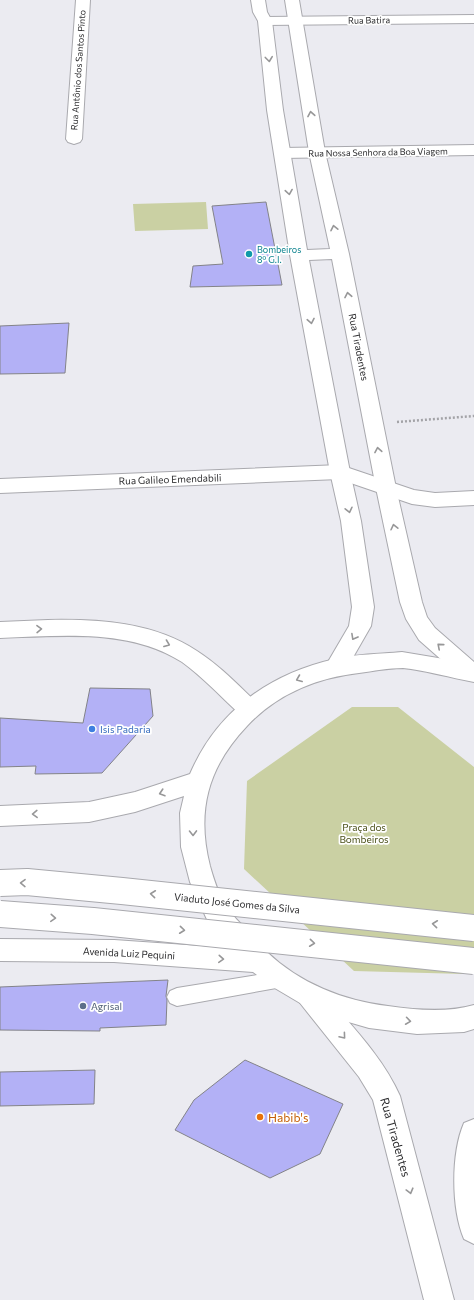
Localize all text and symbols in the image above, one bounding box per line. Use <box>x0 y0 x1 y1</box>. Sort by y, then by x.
street label: Rua Antônio dos Santos Pinto <box>68 9 88 131</box>
street label: Rua Batira <box>348 14 390 26</box>
one-way arrow <box>265 56 274 62</box>
one-way arrow <box>307 111 316 117</box>
street label: Rua Nossa Senhora da Boa Viagem <box>308 145 448 159</box>
one-way arrow <box>284 189 292 195</box>
one-way arrow <box>331 225 339 231</box>
place label: Bombeiros 8º G.I. <box>257 244 301 265</box>
marker: Bombeiros 8º G.I. <box>244 249 254 259</box>
one-way arrow <box>345 291 353 298</box>
street label: Rua Tiradentes <box>347 312 371 382</box>
one-way arrow <box>306 318 315 324</box>
one-way arrow <box>375 447 383 453</box>
street label: Rua Galileo Emendabili <box>118 471 222 487</box>
one-way arrow <box>344 507 352 513</box>
one-way arrow <box>391 524 399 531</box>
one-way arrow <box>36 625 42 633</box>
one-way arrow <box>351 633 358 640</box>
one-way arrow <box>163 640 170 648</box>
one-way arrow <box>437 643 445 650</box>
one-way arrow <box>296 674 304 682</box>
place label: Isis Padaria <box>100 723 151 735</box>
marker: Isis Padaria <box>87 724 97 734</box>
one-way arrow <box>159 788 166 797</box>
one-way arrow <box>32 810 38 819</box>
park label: Praça dos Bombeiros <box>339 821 389 845</box>
one-way arrow <box>188 830 197 836</box>
one-way arrow <box>20 879 26 887</box>
one-way arrow <box>150 890 156 899</box>
street label: Viaduto José Gomes da Silva <box>174 890 300 916</box>
one-way arrow <box>50 913 56 922</box>
one-way arrow <box>432 920 438 929</box>
one-way arrow <box>179 926 185 935</box>
one-way arrow <box>309 939 315 948</box>
street label: Avenida Luiz Pequini <box>83 945 175 961</box>
one-way arrow <box>218 954 224 963</box>
place label: Agrisal <box>91 1000 122 1012</box>
marker: Agrisal <box>78 1001 88 1011</box>
one-way arrow <box>405 1016 411 1025</box>
one-way arrow <box>338 1031 345 1038</box>
street label: Rua Tiradentes <box>378 1096 414 1178</box>
place label: Habib's <box>268 1110 308 1124</box>
marker: Habib's <box>255 1112 265 1122</box>
one-way arrow <box>406 1187 414 1194</box>

